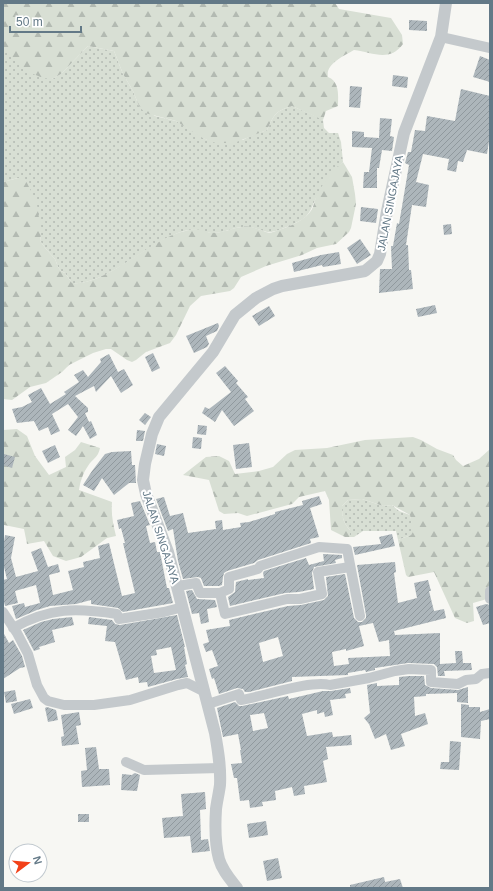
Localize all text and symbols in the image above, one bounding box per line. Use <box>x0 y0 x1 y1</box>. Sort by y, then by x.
scale bar <box>10 8 81 34</box>
text: 50 m <box>16 15 43 29</box>
street label: JALAN SINGAJAYA <box>375 153 405 252</box>
street label: JALAN SINGAJAYA <box>140 489 182 586</box>
north arrow <box>8 843 48 883</box>
text: N <box>31 855 44 866</box>

